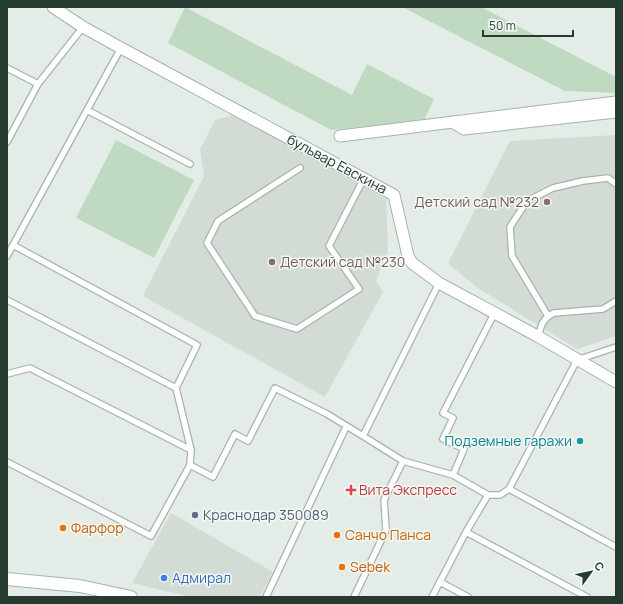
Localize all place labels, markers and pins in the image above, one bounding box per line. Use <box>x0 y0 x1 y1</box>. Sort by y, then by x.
place label: Детский сад №232 <box>414 192 539 211</box>
marker: Детский сад №232 <box>542 197 552 207</box>
place label: Детский сад №230 <box>280 252 405 271</box>
marker: Детский сад №230 <box>267 257 277 267</box>
place label: Подземные гаражи <box>444 431 572 450</box>
marker: Подземные гаражи <box>575 436 585 446</box>
place label: Вита Экспресс <box>359 480 457 499</box>
marker: Вита Экспресс <box>346 485 356 495</box>
place label: Краснодар 350089 <box>203 505 329 524</box>
marker: Краснодар 350089 <box>190 510 200 520</box>
place label: Фарфор <box>71 518 124 537</box>
marker: Фарфор <box>58 523 68 533</box>
place label: Санчо Панса <box>345 525 431 544</box>
marker: Санчо Панса <box>332 530 342 540</box>
place label: Sebek <box>350 557 391 576</box>
marker: Sebek <box>337 562 347 572</box>
place label: Адмирал <box>172 568 231 587</box>
marker: Адмирал <box>159 573 169 583</box>

